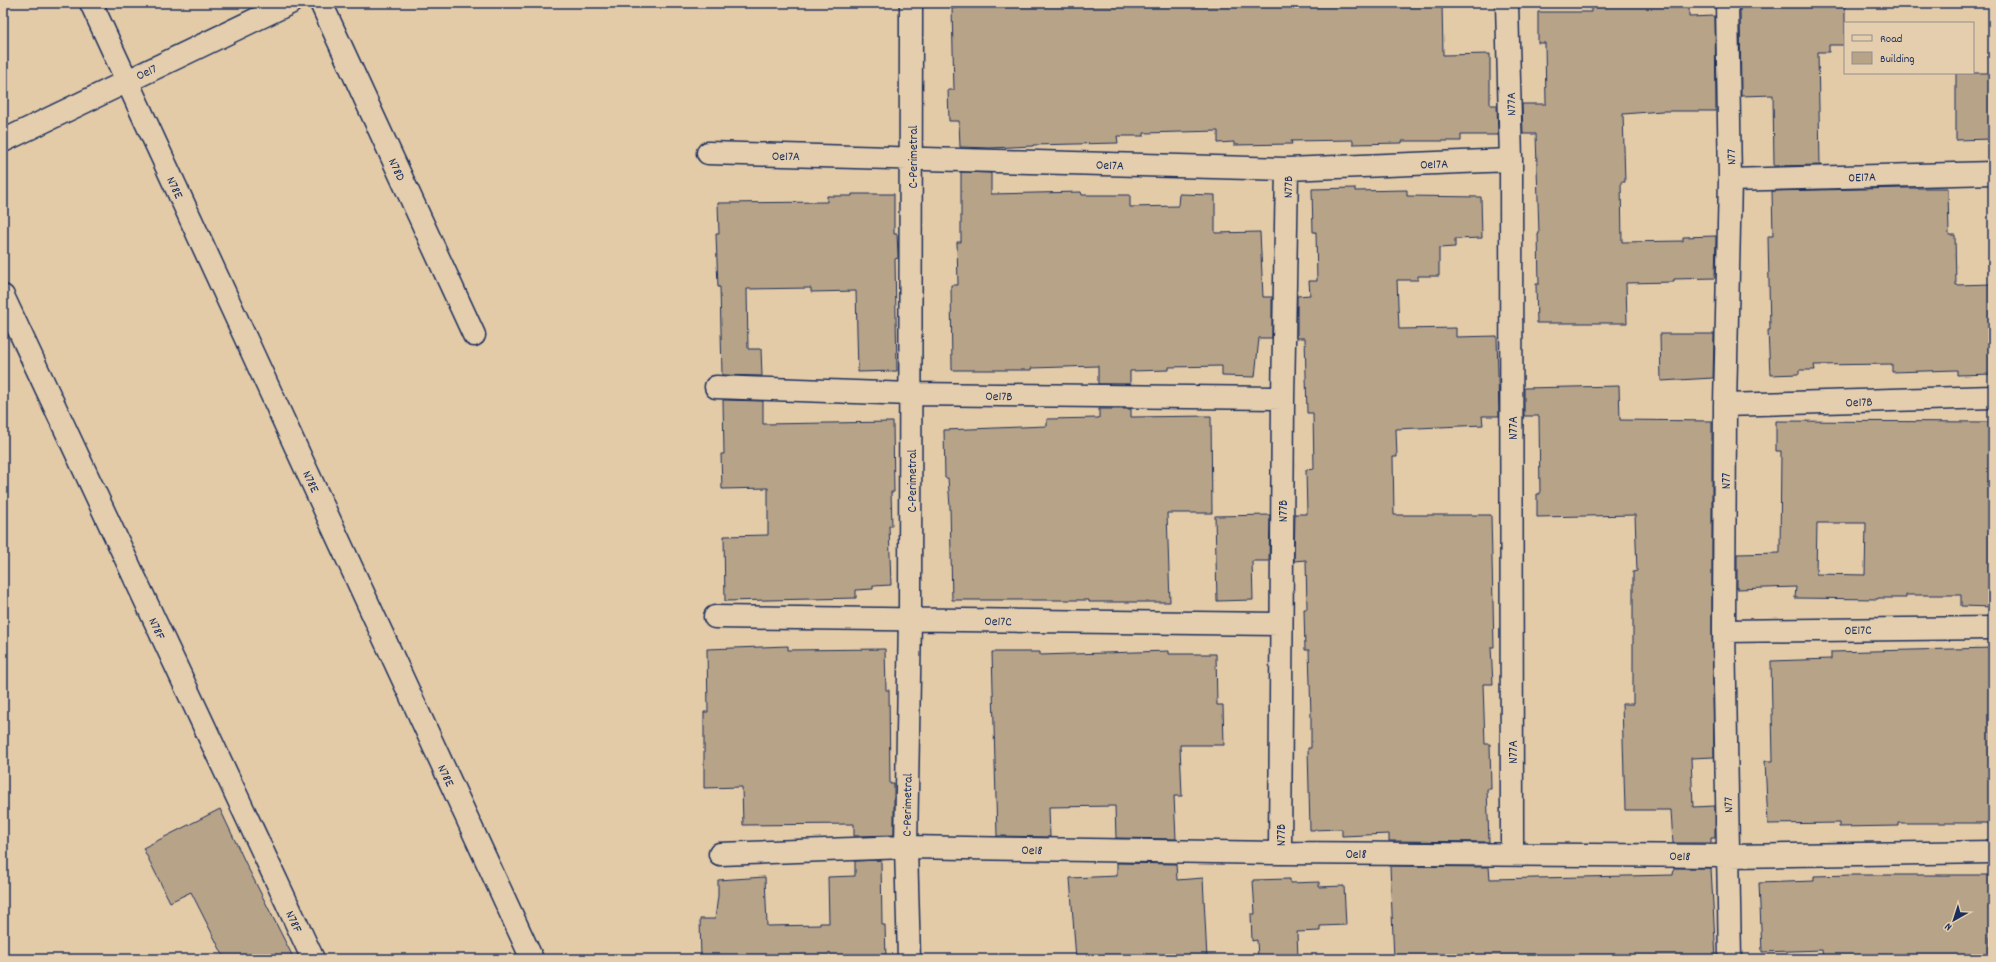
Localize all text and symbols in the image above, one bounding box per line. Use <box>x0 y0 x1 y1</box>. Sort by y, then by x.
legend <box>1844 22 1974 74</box>
text: Road <box>1880 31 1902 48</box>
text: Building <box>1880 51 1915 68</box>
street label: Oe17 <box>134 60 161 86</box>
street label: N77A <box>1503 92 1522 116</box>
street label: C-Perimetral <box>905 125 924 189</box>
street label: Oe17A <box>772 148 800 167</box>
street label: N77 <box>1723 149 1742 165</box>
street label: N78D <box>382 155 409 185</box>
street label: Oe17A <box>1420 156 1448 175</box>
street label: Oe17A <box>1096 157 1124 176</box>
street label: 0E17A <box>1848 169 1876 188</box>
street label: N78E <box>160 174 187 202</box>
street label: N77B <box>1280 176 1299 198</box>
street label: Oe17B <box>985 388 1013 407</box>
street label: Oe17B <box>1845 394 1873 413</box>
street label: N77A <box>1505 416 1524 440</box>
street label: C-Perimetral <box>904 449 923 513</box>
street label: N78E <box>296 468 323 496</box>
street label: N77 <box>1718 473 1737 489</box>
street label: N77B <box>1275 500 1294 522</box>
street label: Oe17C <box>984 613 1012 632</box>
street label: N78F <box>142 615 169 643</box>
street label: 0E17C <box>1844 622 1872 641</box>
street label: N77A <box>1505 740 1524 764</box>
street label: N78E <box>431 762 458 790</box>
street label: C-Perimetral <box>898 773 919 837</box>
street label: N77 <box>1720 797 1739 813</box>
street label: N77B <box>1273 824 1292 846</box>
street label: Oe18 <box>1021 842 1043 861</box>
street label: Oe18 <box>1345 846 1367 865</box>
street label: Oe18 <box>1669 848 1691 867</box>
north arrow <box>1934 900 1974 940</box>
street label: N78F <box>279 908 306 936</box>
text: N <box>1941 918 1956 934</box>

